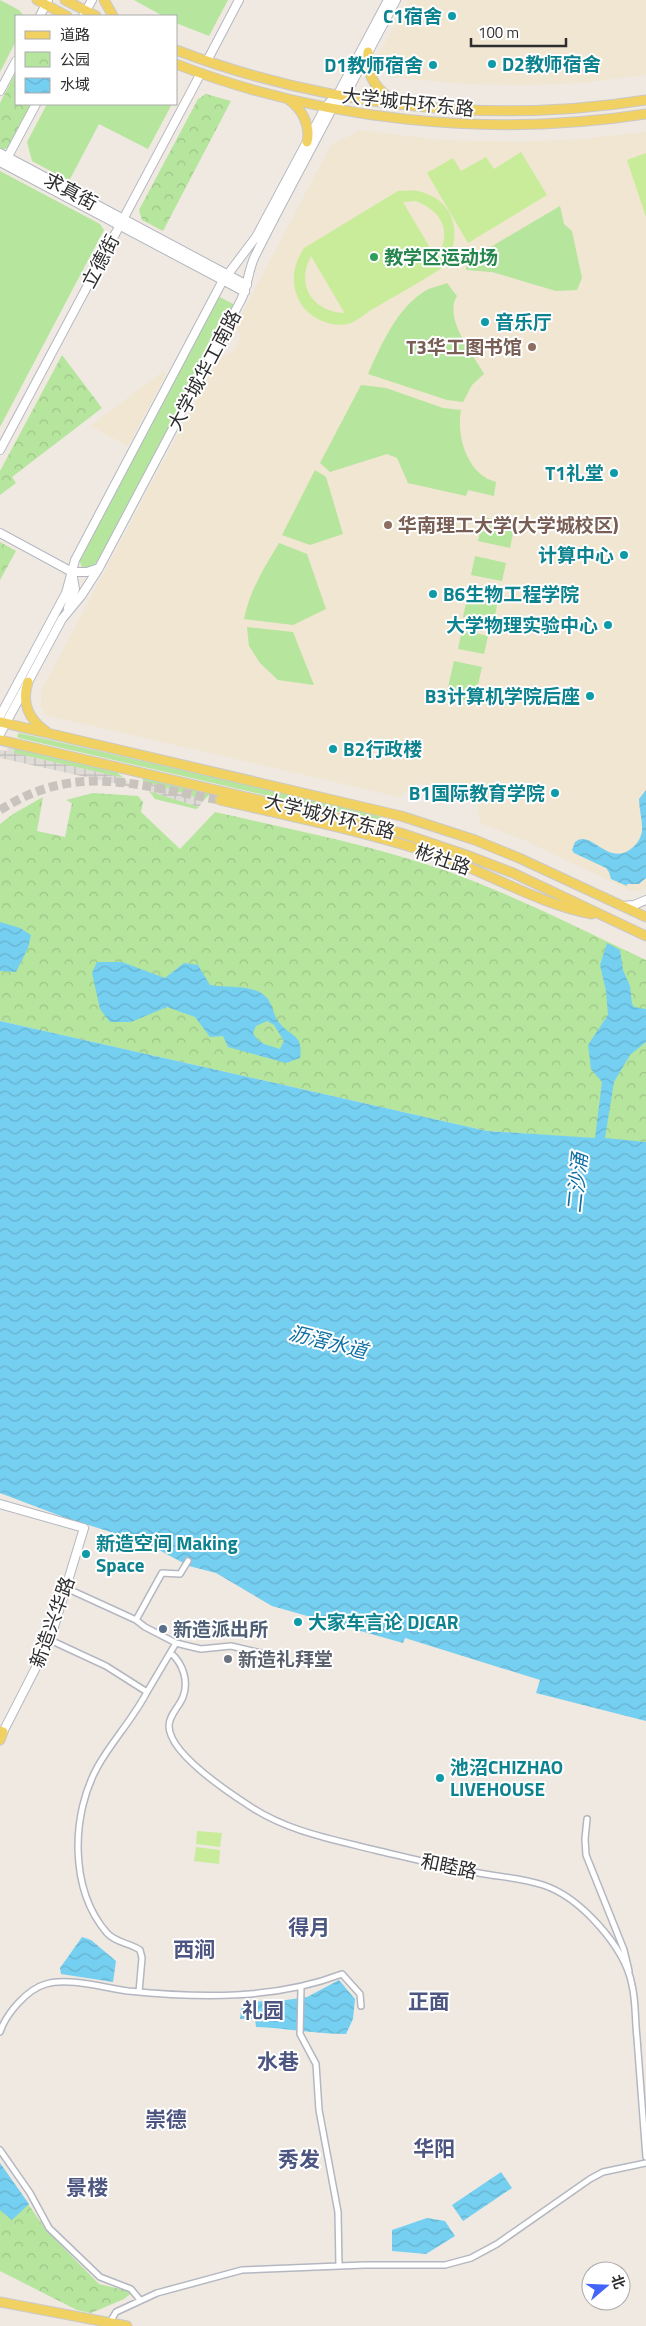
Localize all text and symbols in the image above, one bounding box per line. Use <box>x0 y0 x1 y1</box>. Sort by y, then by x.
place label: C1宿舍 <box>383 1 442 30</box>
marker: C1宿舍 <box>446 10 458 22</box>
legend <box>15 15 178 105</box>
scale bar <box>471 15 566 47</box>
text: 100 m <box>478 21 519 44</box>
text: 道路 <box>60 23 90 46</box>
text: 公园 <box>60 48 90 71</box>
place label: D2教师宿舍 <box>502 49 601 78</box>
place label: D1教师宿舍 <box>324 50 423 79</box>
marker: D2教师宿舍 <box>486 58 498 70</box>
marker: D1教师宿舍 <box>427 59 439 71</box>
text: 水域 <box>60 73 90 96</box>
street label: 大学城中环东路 <box>340 80 476 123</box>
street label: 求真街 <box>39 164 103 217</box>
street label: 立德街 <box>73 229 126 293</box>
place label: 教学区运动场 <box>384 242 498 271</box>
marker: 教学区运动场 <box>368 251 380 263</box>
street label: 大学城华工南路 <box>160 304 248 435</box>
place label: 音乐厅 <box>495 307 552 336</box>
marker: 音乐厅 <box>479 316 491 328</box>
place label: T3华工图书馆 <box>406 332 522 361</box>
marker: T3华工图书馆 <box>526 341 538 353</box>
place label: T1礼堂 <box>545 458 604 487</box>
marker: T1礼堂 <box>608 467 620 479</box>
place label: 华南理工大学(大学城校区) <box>398 510 619 539</box>
marker: 华南理工大学(大学城校区) <box>382 519 394 531</box>
place label: 计算中心 <box>538 540 614 569</box>
marker: 计算中心 <box>618 549 630 561</box>
place label: B6生物工程学院 <box>443 579 579 608</box>
marker: B6生物工程学院 <box>427 588 439 600</box>
place label: 大学物理实验中心 <box>446 610 598 639</box>
marker: 大学物理实验中心 <box>602 619 614 631</box>
place label: B3计算机学院后座 <box>425 681 580 710</box>
marker: B3计算机学院后座 <box>584 690 596 702</box>
place label: B2行政楼 <box>343 734 422 763</box>
marker: B2行政楼 <box>327 743 339 755</box>
place label: B1国际教育学院 <box>409 778 545 807</box>
street label: 大学城外环东路 <box>262 785 398 846</box>
marker: B1国际教育学院 <box>549 787 561 799</box>
street label: 彬社路 <box>411 836 475 882</box>
water label: 二沙涌 <box>558 1150 595 1214</box>
water label: 沥滘水道 <box>286 1317 374 1367</box>
place label: 新造空间 Making Space <box>96 1528 238 1579</box>
marker: 新造空间 Making Space <box>80 1548 92 1560</box>
street label: 新造兴华路 <box>22 1572 81 1671</box>
place label: 大家车言论 DJCAR <box>308 1607 458 1636</box>
place label: 新造派出所 <box>173 1614 268 1643</box>
marker: 大家车言论 DJCAR <box>292 1616 304 1628</box>
marker: 新造派出所 <box>157 1623 169 1635</box>
place label: 新造礼拜堂 <box>238 1644 333 1673</box>
marker: 新造礼拜堂 <box>222 1653 234 1665</box>
place label: 池沼CHIZHAO LIVEHOUSE <box>450 1752 563 1803</box>
marker: 池沼CHIZHAO LIVEHOUSE <box>434 1772 446 1784</box>
street label: 和睦路 <box>418 1845 480 1886</box>
district label: 得月 <box>288 1911 330 1943</box>
district label: 西涧 <box>173 1933 215 1965</box>
district label: 正面 <box>408 1985 450 2017</box>
district label: 礼园 <box>242 1994 284 2026</box>
district label: 水巷 <box>257 2045 299 2077</box>
district label: 崇德 <box>145 2103 187 2135</box>
district label: 华阳 <box>413 2132 455 2164</box>
district label: 秀发 <box>278 2143 320 2175</box>
district label: 景楼 <box>66 2171 108 2203</box>
north arrow <box>581 2261 631 2311</box>
text: 北 <box>607 2272 631 2292</box>

